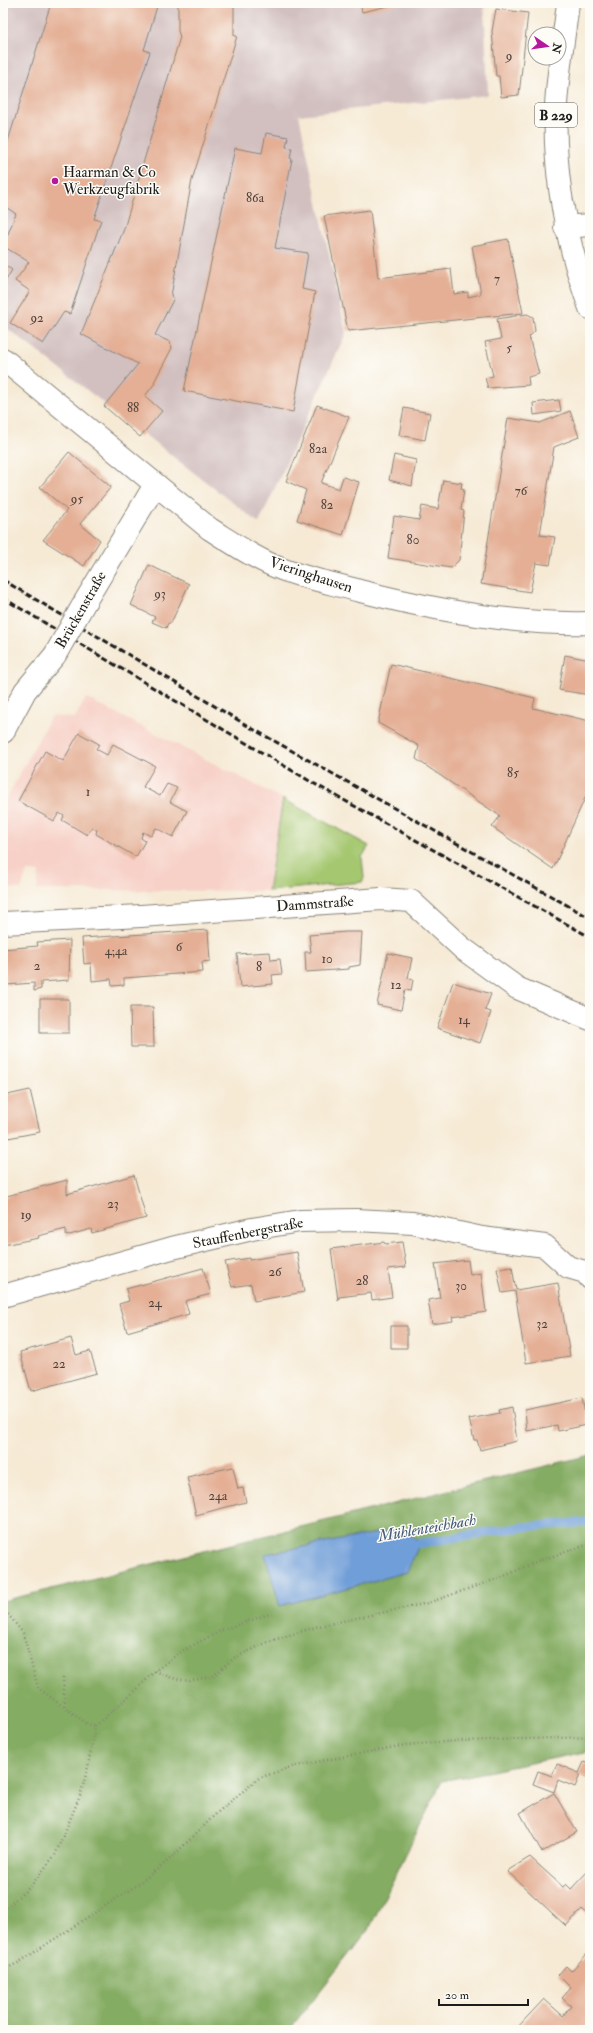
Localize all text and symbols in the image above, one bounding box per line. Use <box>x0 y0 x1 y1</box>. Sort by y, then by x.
north arrow <box>527 26 567 66</box>
text: N <box>549 41 564 56</box>
house number: 9 <box>505 48 512 64</box>
road number: B 229 <box>535 103 577 127</box>
place label: Haarman & Co Werkzeugfabrik <box>62 163 160 199</box>
marker: Haarman & Co Werkzeugfabrik <box>50 176 60 186</box>
house number: 86a <box>246 190 265 206</box>
house number: 7 <box>494 271 500 287</box>
house number: 92 <box>29 310 44 326</box>
house number: 5 <box>506 340 512 356</box>
house number: 88 <box>127 400 139 416</box>
house number: 82a <box>309 441 328 457</box>
house number: 76 <box>515 483 529 499</box>
house number: 95 <box>70 491 83 507</box>
house number: 82 <box>321 497 334 513</box>
house number: 80 <box>407 532 419 548</box>
street label: Vieringhausen <box>267 553 355 597</box>
street label: Brückenstraße <box>51 568 111 652</box>
house number: 93 <box>153 586 166 602</box>
house number: 85 <box>507 765 519 781</box>
house number: 1 <box>86 784 91 800</box>
street label: Dammstraße <box>276 892 354 916</box>
house number: 6 <box>176 939 184 955</box>
house number: 4;4a <box>105 943 128 959</box>
house number: 10 <box>321 951 333 967</box>
house number: 2 <box>34 958 41 974</box>
house number: 8 <box>256 959 262 975</box>
house number: 12 <box>390 977 402 993</box>
house number: 14 <box>458 1012 471 1028</box>
house number: 23 <box>107 1196 119 1212</box>
house number: 19 <box>20 1207 32 1223</box>
street label: Stauffenbergstraße <box>191 1213 305 1253</box>
house number: 26 <box>268 1264 283 1280</box>
house number: 28 <box>356 1273 368 1289</box>
house number: 30 <box>455 1278 467 1294</box>
house number: 24 <box>148 1295 163 1311</box>
house number: 32 <box>536 1316 548 1332</box>
house number: 22 <box>52 1356 66 1372</box>
house number: 24a <box>209 1488 228 1504</box>
water label: Mühlenteichbach <box>375 1510 478 1547</box>
scale bar <box>439 1981 528 2007</box>
text: 20 m <box>445 1988 470 2003</box>

